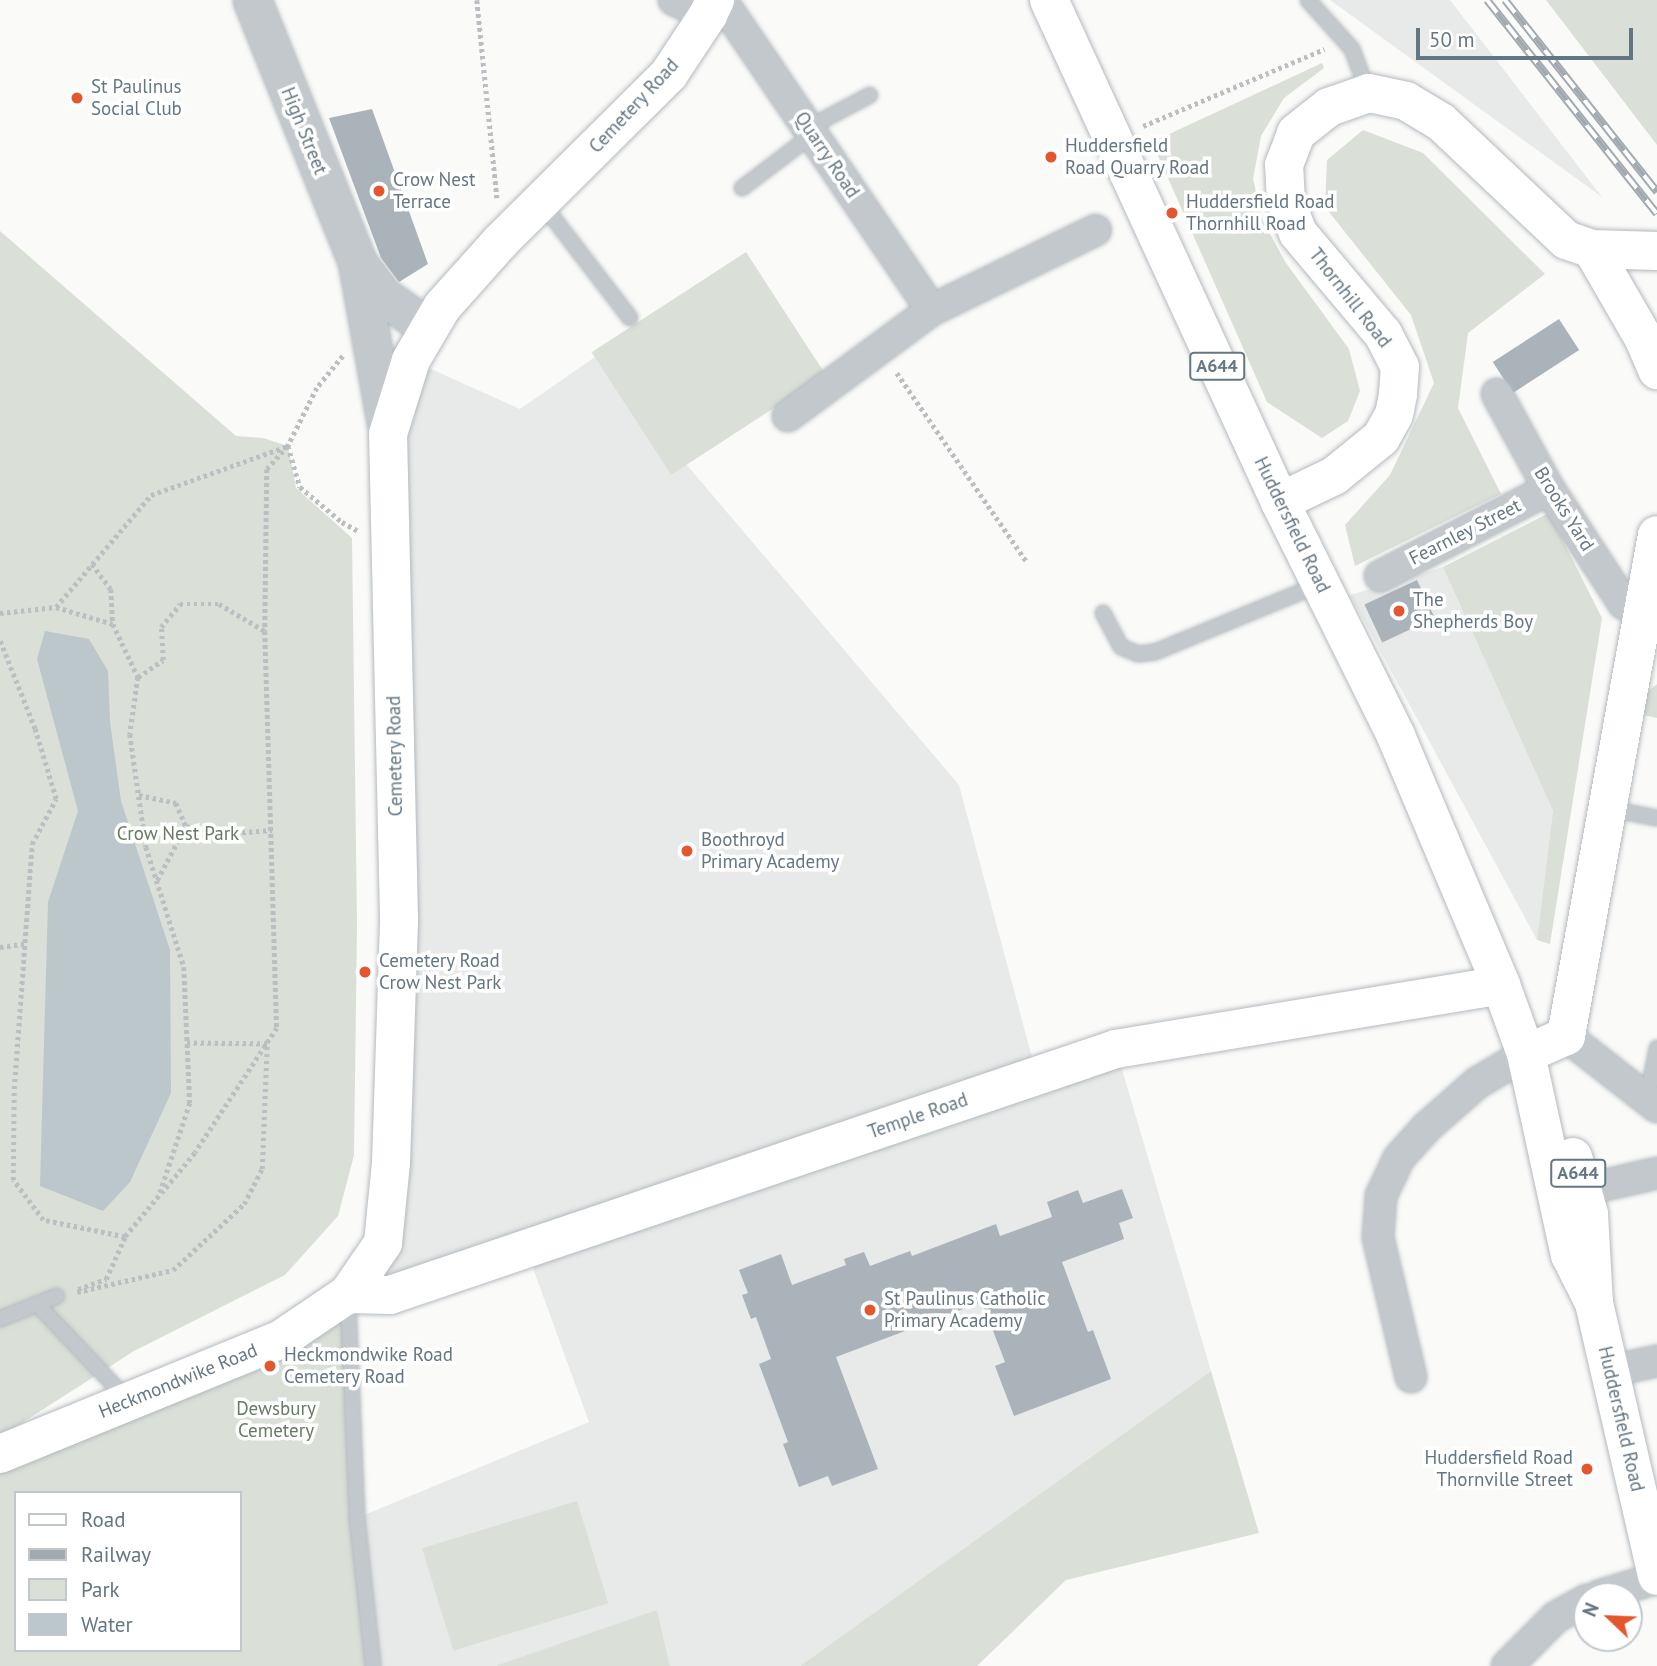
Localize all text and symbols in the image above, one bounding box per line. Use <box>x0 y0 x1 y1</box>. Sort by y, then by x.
scale bar <box>1419 14 1636 58</box>
text: 50 m <box>1429 26 1475 53</box>
street label: Cemetery Road <box>584 54 684 158</box>
place label: St Paulinus Social Club <box>91 76 182 120</box>
street label: High Street <box>276 84 332 178</box>
marker: St Paulinus Social Club <box>69 90 85 106</box>
street label: Quarry Road <box>790 107 864 203</box>
place label: Huddersfield Road Quarry Road <box>1065 135 1210 179</box>
marker: Huddersfield Road Quarry Road <box>1043 149 1059 165</box>
place label: Crow Nest Terrace <box>393 169 476 213</box>
marker: Crow Nest Terrace <box>371 183 387 199</box>
place label: Huddersfield Road Thornhill Road <box>1186 191 1335 235</box>
marker: Huddersfield Road Thornhill Road <box>1164 205 1180 221</box>
street label: Thornhill Road <box>1304 244 1396 352</box>
road number: A644 <box>1189 352 1245 380</box>
street label: Huddersfield Road <box>1249 453 1335 597</box>
street label: Brooks Yard <box>1529 462 1599 556</box>
street label: Fearnley Street <box>1405 494 1525 570</box>
place label: The Shepherds Boy <box>1413 589 1533 633</box>
marker: The Shepherds Boy <box>1391 603 1407 619</box>
street label: Cemetery Road <box>383 695 407 817</box>
park label: Crow Nest Park <box>117 823 239 845</box>
place label: Boothroyd Primary Academy <box>701 829 841 873</box>
marker: Boothroyd Primary Academy <box>679 843 695 859</box>
place label: Cemetery Road Crow Nest Park <box>379 950 502 994</box>
marker: Cemetery Road Crow Nest Park <box>357 964 373 980</box>
street label: Temple Road <box>865 1088 971 1144</box>
road number: A644 <box>1550 1158 1606 1188</box>
place label: St Paulinus Catholic Primary Academy <box>884 1288 1046 1332</box>
marker: St Paulinus Catholic Primary Academy <box>862 1302 878 1318</box>
street label: Heckmondwike Road <box>95 1339 261 1423</box>
place label: Heckmondwike Road Cemetery Road <box>284 1344 453 1388</box>
street label: Huddersfield Road <box>1593 1344 1649 1494</box>
marker: Heckmondwike Road Cemetery Road <box>262 1358 278 1374</box>
park label: Dewsbury Cemetery <box>236 1398 316 1442</box>
place label: Huddersfield Road Thornville Street <box>1424 1447 1573 1491</box>
marker: Huddersfield Road Thornville Street <box>1579 1461 1595 1477</box>
legend <box>14 1491 242 1652</box>
text: Road <box>81 1506 125 1533</box>
text: Railway <box>81 1541 151 1568</box>
text: Park <box>81 1576 120 1603</box>
north arrow <box>1573 1582 1643 1652</box>
text: N <box>1577 1599 1604 1620</box>
text: Water <box>81 1611 133 1638</box>

